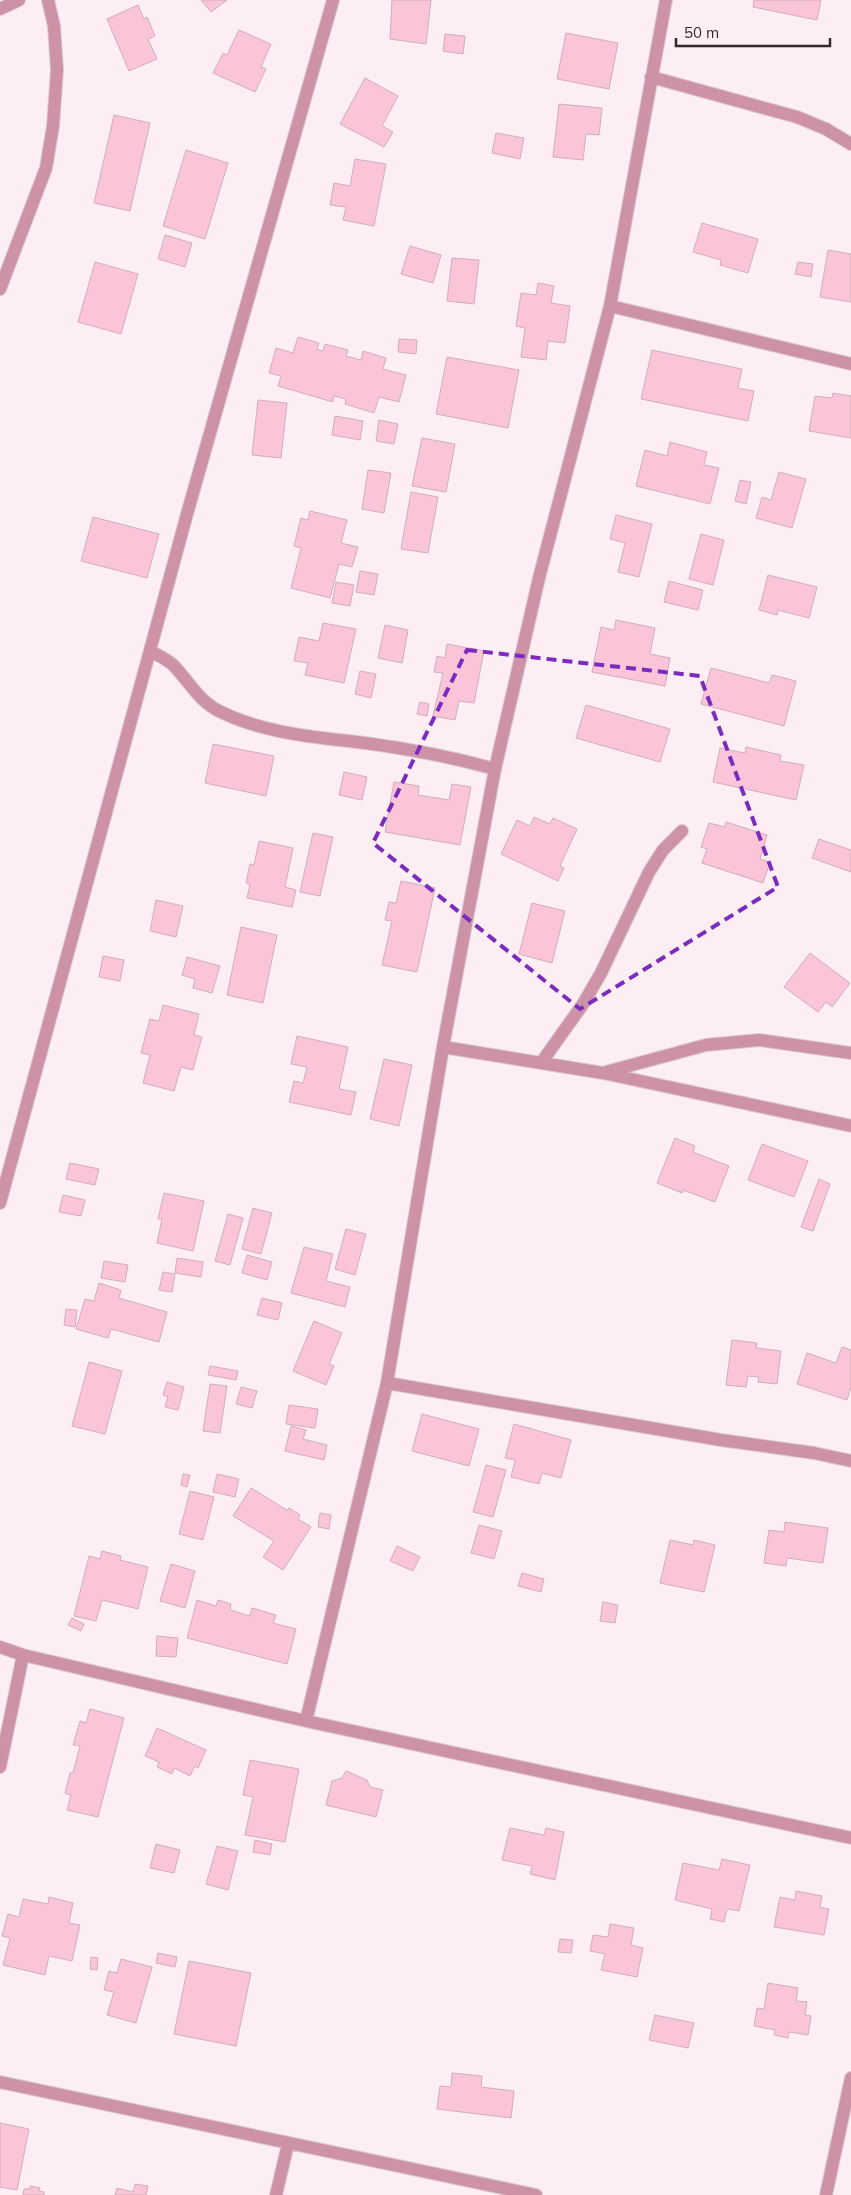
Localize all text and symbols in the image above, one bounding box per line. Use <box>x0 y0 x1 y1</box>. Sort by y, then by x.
scale bar <box>676 15 830 47</box>
text: 50 m <box>684 23 719 42</box>

